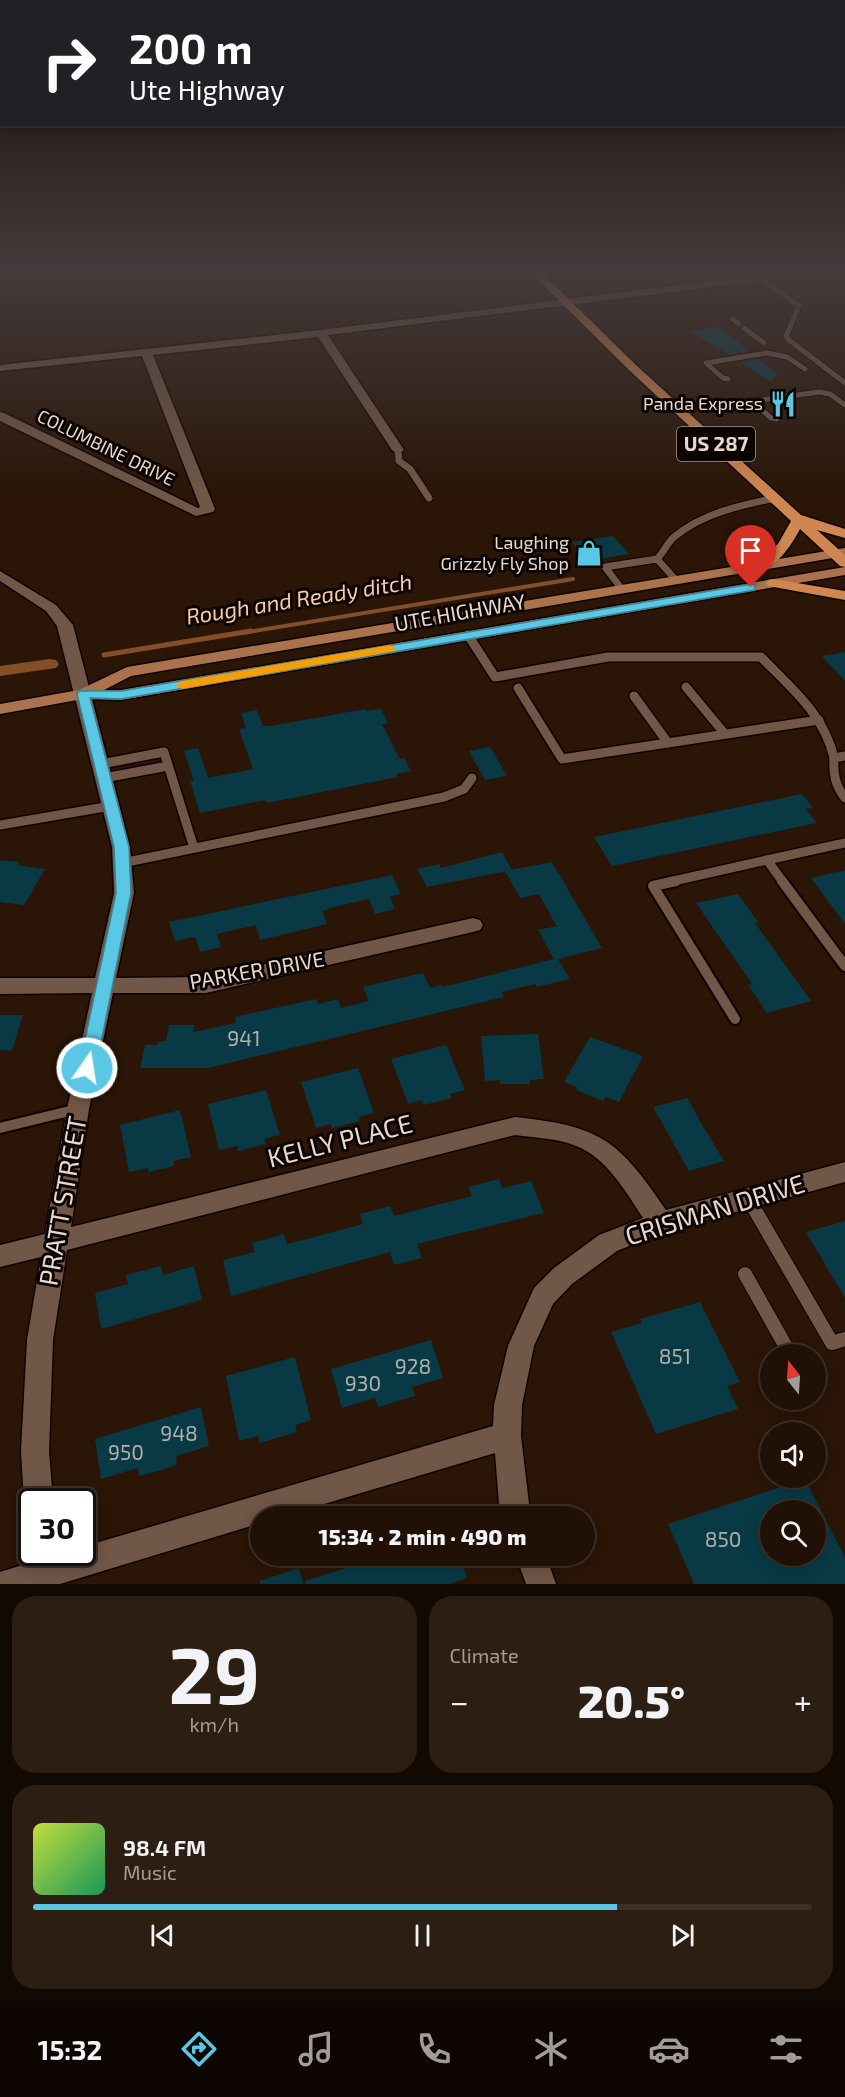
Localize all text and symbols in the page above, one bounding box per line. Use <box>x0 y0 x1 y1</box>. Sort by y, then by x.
text: 200 m <box>129 22 252 72</box>
icon: right <box>30 24 108 102</box>
text: Ute Highway <box>129 73 285 105</box>
restaurant icon: Panda Express <box>768 389 798 419</box>
place label: Panda Express <box>643 392 763 414</box>
street label: COLUMBINE DRIVE <box>34 404 179 490</box>
road number: US 287 <box>677 427 755 461</box>
pin <box>725 525 776 587</box>
place label: Laughing Grizzly Fly Shop <box>441 531 569 574</box>
icon: arrive <box>734 534 767 567</box>
shop icon: Laughing Grizzly Fly Shop <box>574 538 604 568</box>
water label: Rough and Ready ditch <box>184 567 414 630</box>
street label: UTE HIGHWAY <box>392 588 527 635</box>
street label: PARKER DRIVE <box>187 945 326 994</box>
house number: 941 <box>227 1025 261 1050</box>
position arrow <box>55 1036 119 1100</box>
street label: KELLY PLACE <box>264 1107 415 1173</box>
street label: PRATT STREET <box>31 1114 92 1288</box>
street label: CRISMAN DRIVE <box>621 1167 808 1251</box>
house number: 851 <box>659 1343 691 1368</box>
north arrow <box>760 1344 826 1410</box>
map controls <box>760 1344 826 1566</box>
house number: 928 <box>395 1353 431 1378</box>
house number: 930 <box>345 1370 381 1395</box>
house number: 948 <box>160 1420 198 1445</box>
button: sound <box>760 1422 826 1488</box>
house number: 950 <box>108 1439 144 1464</box>
speed limit sign: 30 <box>18 1488 96 1566</box>
button: search <box>760 1500 826 1566</box>
text: 15:34 · 2 min · 490 m <box>319 1523 526 1549</box>
house number: 850 <box>705 1526 741 1551</box>
text: 29 <box>169 1626 260 1720</box>
text: Climate <box>450 1643 519 1667</box>
text: 20.5° <box>578 1673 685 1727</box>
text: − <box>450 1681 469 1721</box>
text: + <box>794 1681 812 1721</box>
text: km/h <box>189 1712 239 1736</box>
text: 98.4 FM <box>123 1834 206 1860</box>
text: Music <box>123 1860 177 1884</box>
icon: previous <box>146 1919 179 1952</box>
icon: pause <box>406 1919 439 1952</box>
icon: next <box>666 1919 699 1952</box>
icon: directions <box>178 2028 220 2070</box>
icon: music <box>295 2028 337 2070</box>
icon: phone <box>413 2028 455 2070</box>
icon: climate <box>530 2028 572 2070</box>
icon: car <box>648 2028 690 2070</box>
icon: filters <box>765 2028 807 2070</box>
text: 15:32 <box>38 2033 102 2065</box>

